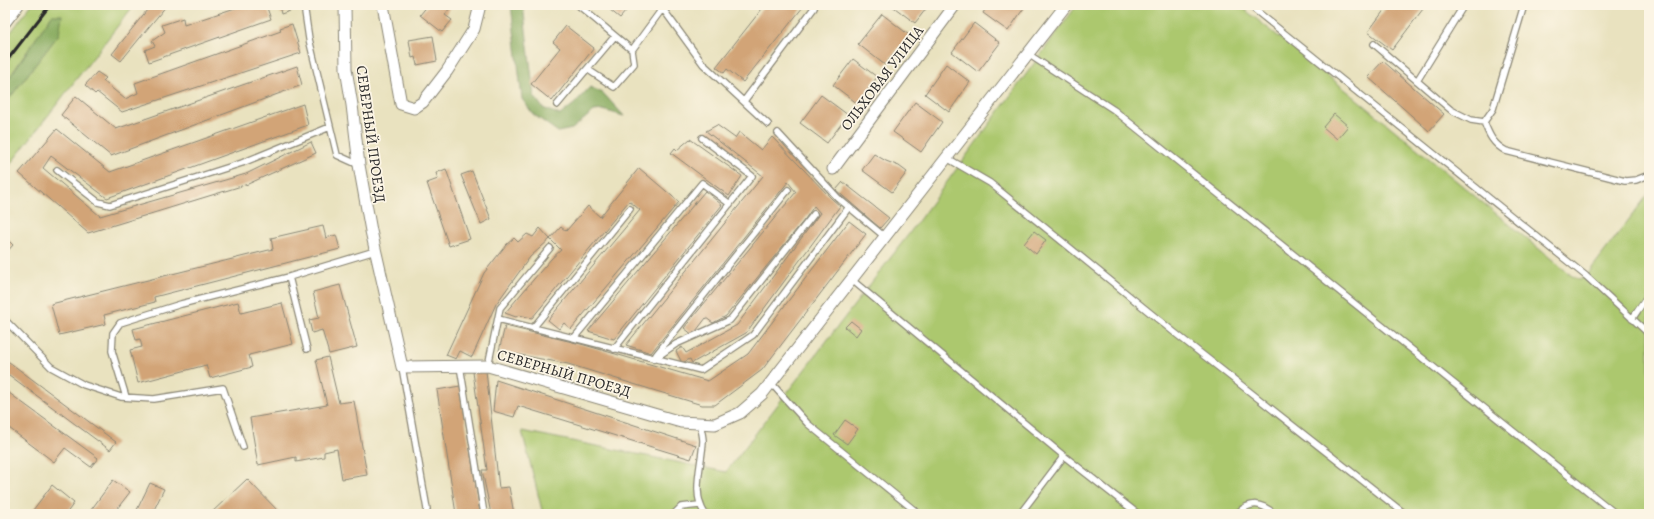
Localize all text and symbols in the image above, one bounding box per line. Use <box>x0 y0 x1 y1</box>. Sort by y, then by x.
street label: ОЛЬХОВАЯ УЛИЦА <box>836 21 928 134</box>
street label: СЕВЕРНЫЙ ПРОЕЗД <box>351 64 391 204</box>
street label: СЕВЕРНЫЙ ПРОЕЗД <box>495 344 633 402</box>

